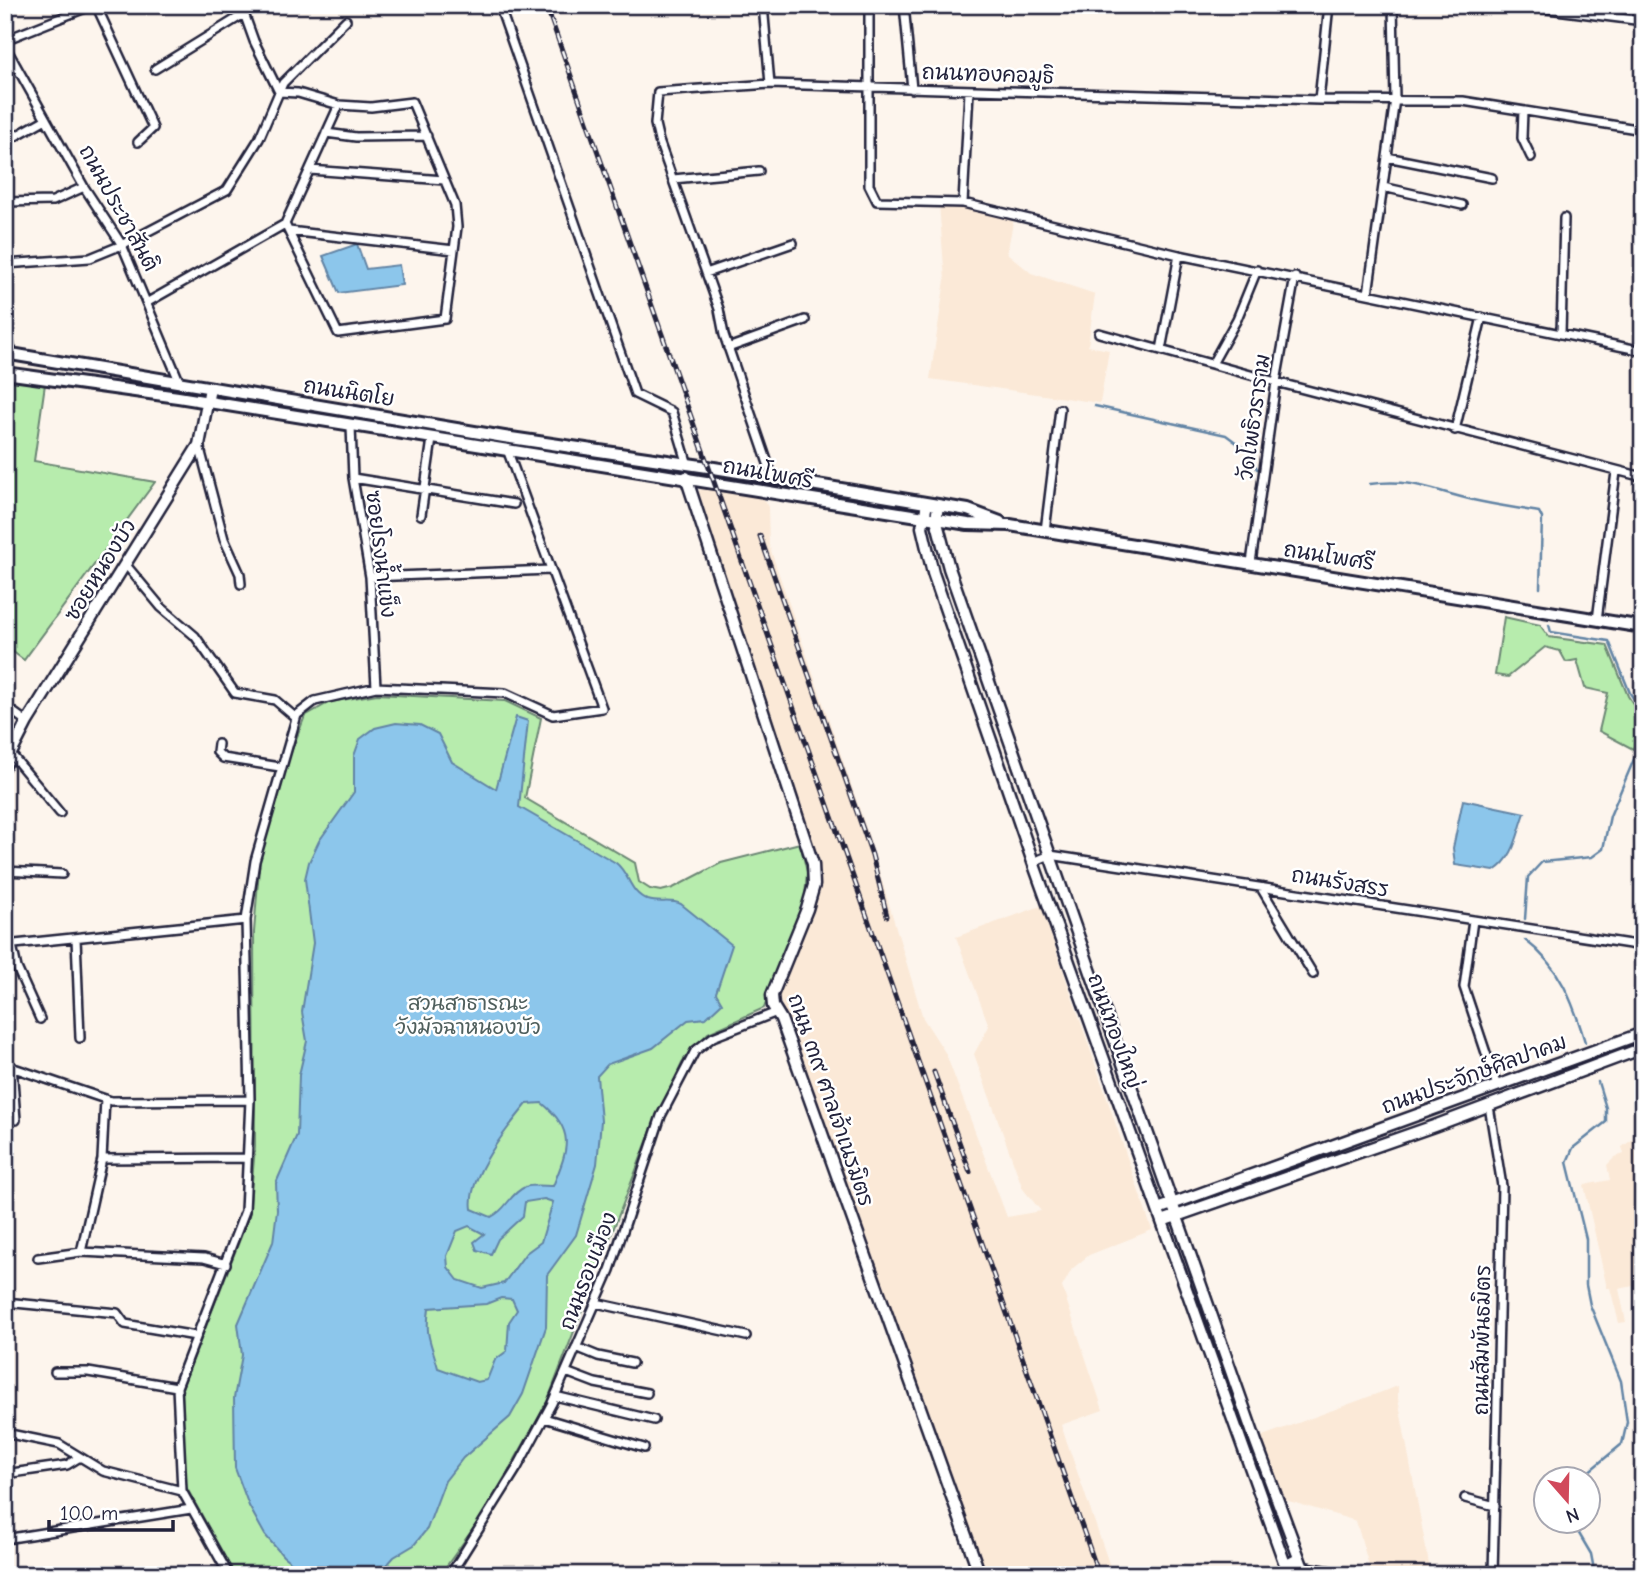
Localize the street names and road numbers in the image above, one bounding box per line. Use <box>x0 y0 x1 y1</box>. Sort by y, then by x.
street label: ถนนทองคอมูธิ <box>921 60 1055 92</box>
street label: ถนนประชาสันติ <box>74 141 164 275</box>
street label: วัดโพธิวราราม <box>1232 352 1275 482</box>
street label: ถนนนิตโย <box>302 372 396 411</box>
street label: ถนนโพศรี <box>721 452 815 493</box>
street label: ซอยโรงน้ำแข็ง <box>361 488 408 619</box>
street label: ซอยหนองบัว <box>59 515 141 625</box>
street label: ถนนโพศรี <box>1282 536 1376 575</box>
street label: ถนนรังสรร <box>1290 862 1390 902</box>
street label: ถนนทองใหญ่ <box>1083 970 1148 1092</box>
street label: ถนน ๓๙ ศาลเจ้าเนรมิตร <box>783 990 880 1209</box>
street label: ถนนประจักษ์ศิลปาคม <box>1378 1028 1570 1119</box>
street label: ถนนรอบเมือง <box>555 1209 621 1333</box>
street label: ถนนสัมพันธมิตร <box>1469 1264 1495 1416</box>

